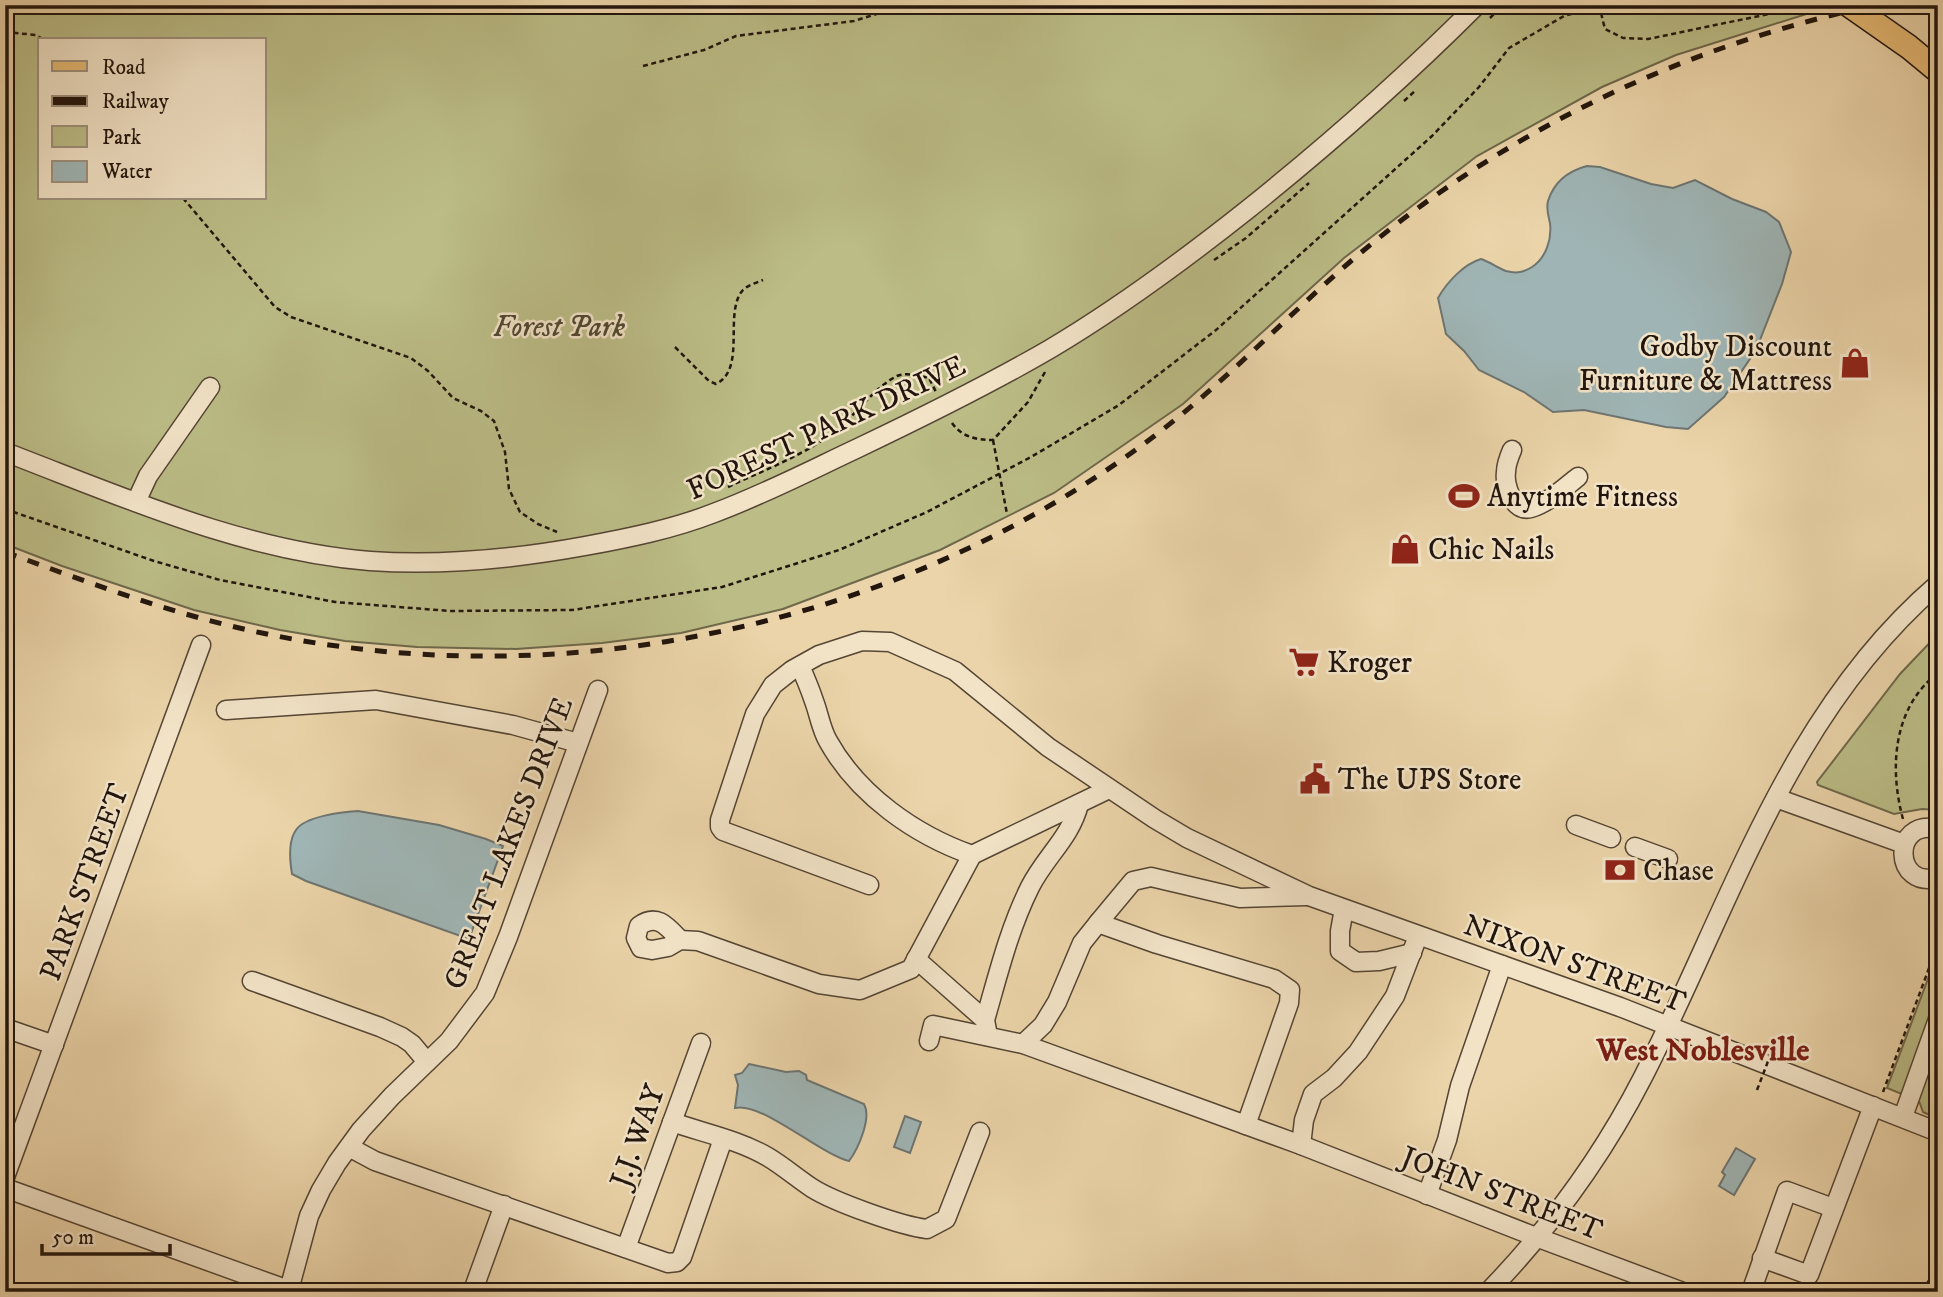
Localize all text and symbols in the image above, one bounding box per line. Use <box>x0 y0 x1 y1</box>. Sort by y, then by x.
legend <box>38 38 266 200</box>
text: Road <box>102 55 146 81</box>
text: Railway <box>102 89 170 115</box>
text: Park <box>102 125 142 151</box>
text: Water <box>101 159 152 185</box>
park label: Forest Park <box>493 309 625 346</box>
place label: Godby Discount Furniture & Mattress <box>1579 329 1832 400</box>
shop icon: Godby Discount Furniture & Mattress <box>1838 346 1872 380</box>
street label: FOREST PARK DRIVE <box>681 348 972 509</box>
sports icon: Anytime Fitness <box>1447 479 1481 513</box>
place label: Anytime Fitness <box>1487 479 1678 516</box>
shop icon: Chic Nails <box>1388 532 1422 566</box>
place label: Chic Nails <box>1428 532 1554 569</box>
supermarket icon: Kroger <box>1287 645 1321 679</box>
place label: Kroger <box>1327 645 1412 682</box>
street label: GREAT LAKES DRIVE <box>437 692 582 995</box>
public building icon: The UPS Store <box>1298 762 1332 796</box>
place label: The UPS Store <box>1338 762 1521 799</box>
street label: PARK STREET <box>33 779 138 986</box>
bank icon: Chase <box>1603 853 1637 887</box>
place label: Chase <box>1643 853 1714 890</box>
street label: NIXON STREET <box>1458 907 1691 1022</box>
district label: West Noblesville <box>1596 1031 1809 1071</box>
street label: J.J. WAY <box>602 1079 674 1196</box>
street label: JOHN STREET <box>1393 1138 1608 1250</box>
scale bar <box>42 1213 170 1257</box>
text: 50 m <box>52 1225 94 1251</box>

